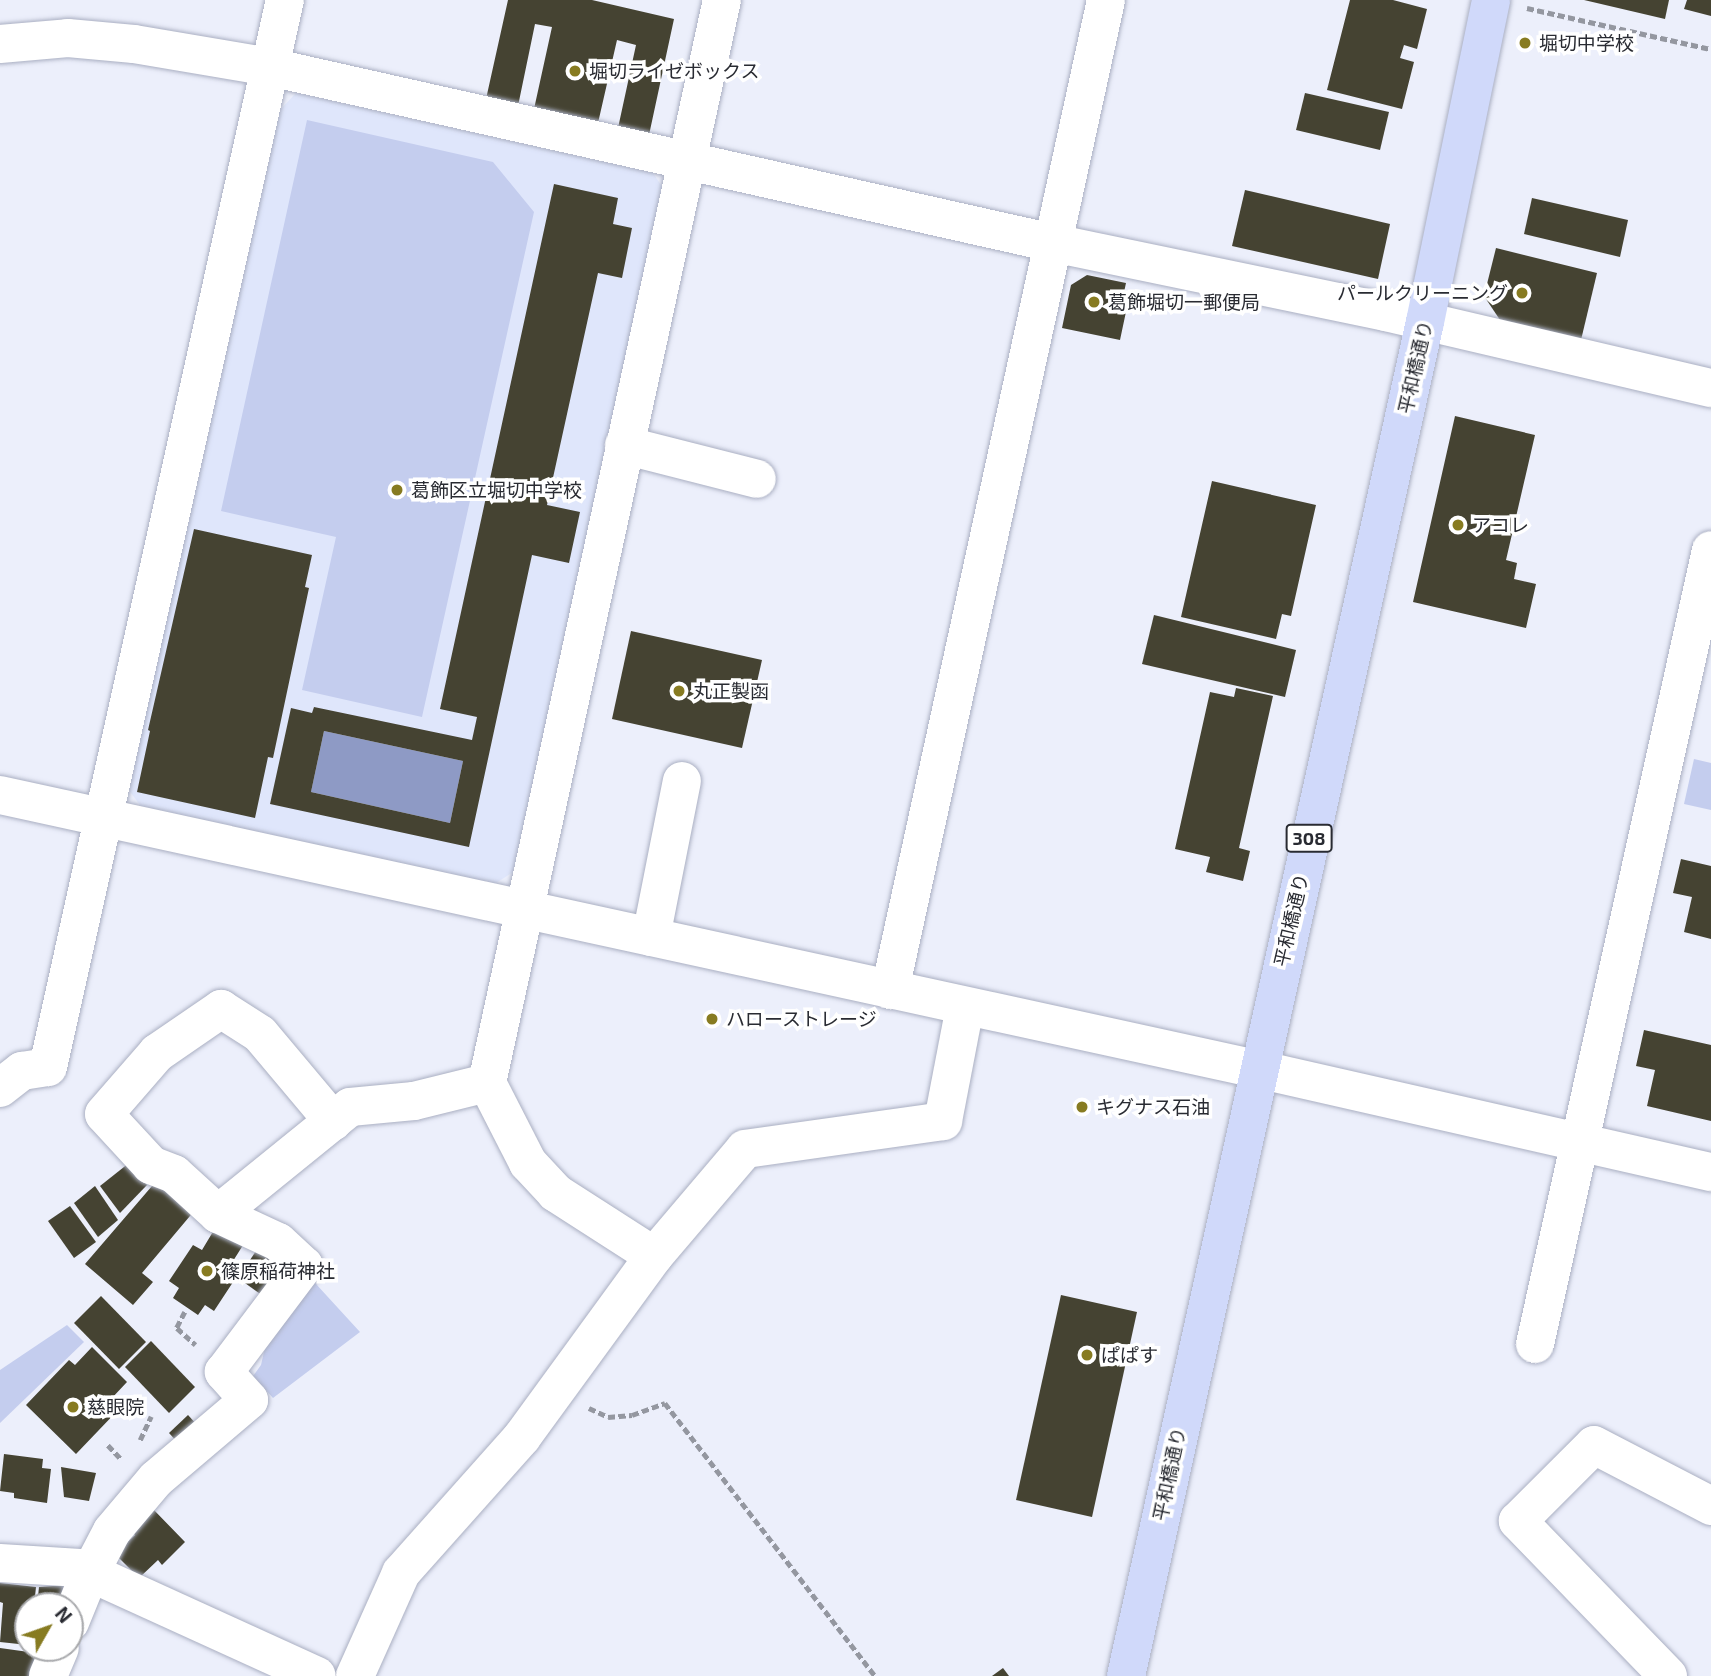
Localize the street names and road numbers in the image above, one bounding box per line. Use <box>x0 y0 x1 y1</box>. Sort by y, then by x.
street label: 平和橋通り <box>1393 318 1437 416</box>
road number: 308 <box>1284 824 1334 852</box>
street label: 平和橋通り <box>1269 871 1313 969</box>
street label: 平和橋通り <box>1148 1425 1190 1523</box>

